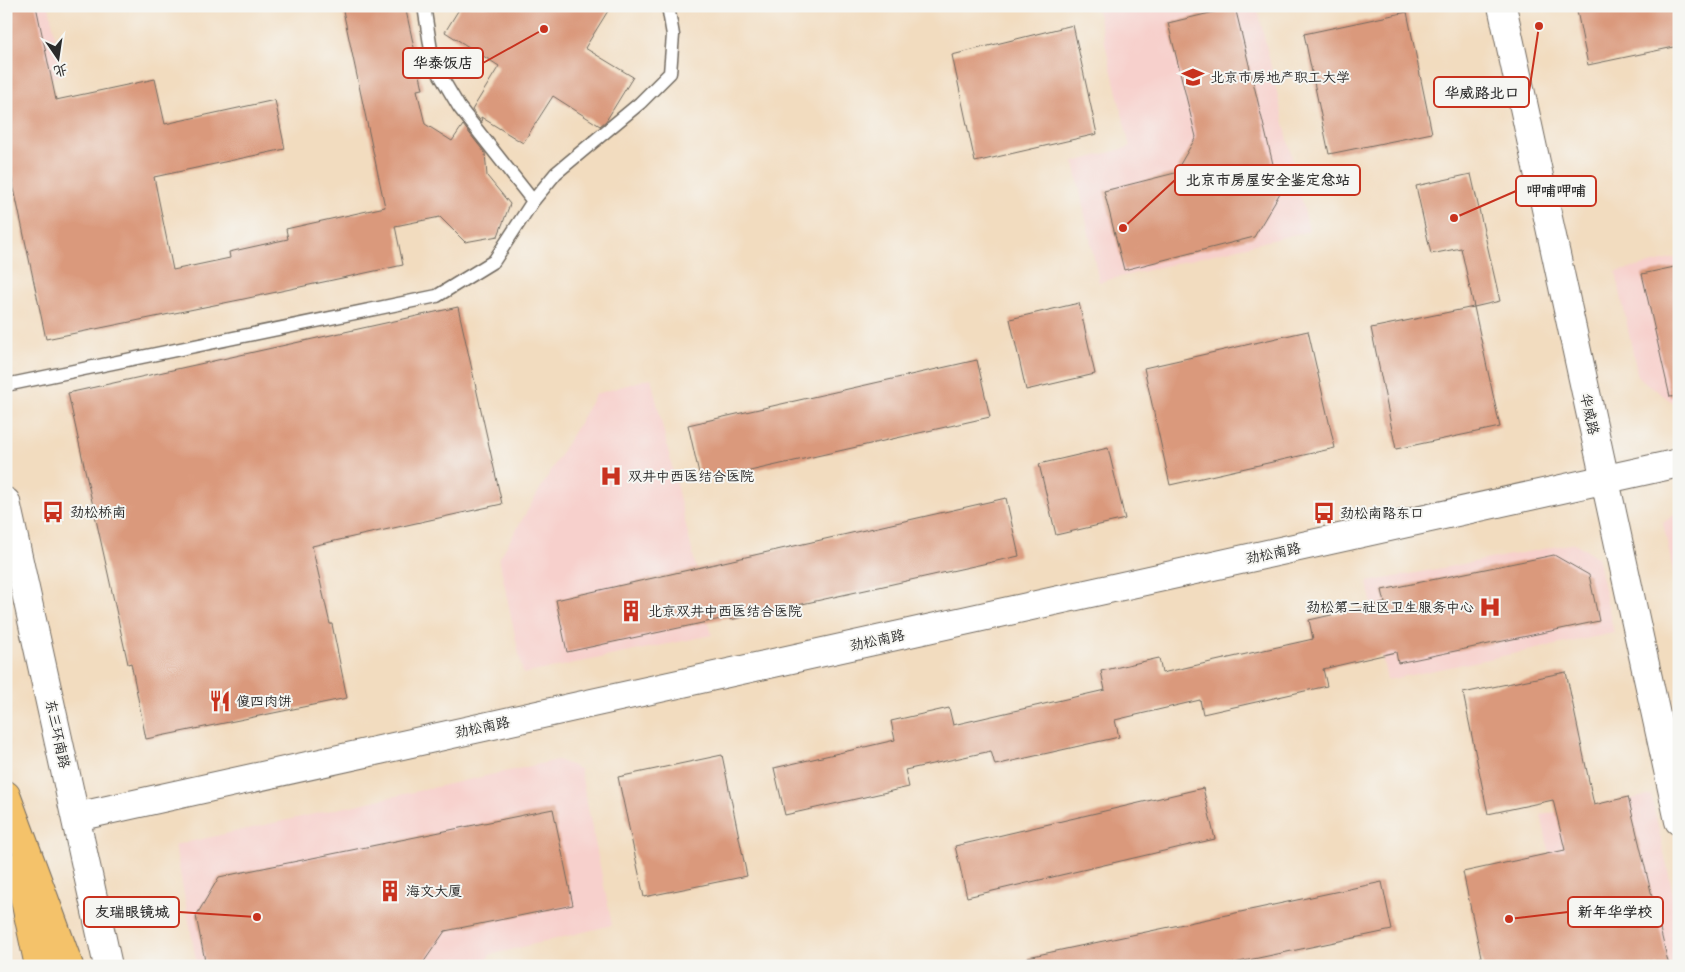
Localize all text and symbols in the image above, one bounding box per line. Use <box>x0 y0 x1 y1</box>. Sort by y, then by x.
north arrow <box>32 32 82 82</box>
callout: 华泰饭店 <box>403 48 483 78</box>
text: 华泰饭店 <box>413 53 473 73</box>
text: 北 <box>52 60 70 81</box>
school or university icon: 北京市房地产职工大学 <box>1180 64 1206 90</box>
place label: 北京市房地产职工大学 <box>1210 68 1350 86</box>
callout: 华威路北口 <box>1434 77 1529 107</box>
text: 华威路北口 <box>1444 83 1520 103</box>
callout: 北京市房屋安全鉴定总站 <box>1175 165 1360 195</box>
text: 北京市房屋安全鉴定总站 <box>1185 170 1351 190</box>
callout: 呷哺呷哺 <box>1516 176 1596 206</box>
text: 呷哺呷哺 <box>1526 181 1586 201</box>
street label: 华威路 <box>1577 392 1603 436</box>
hospital icon: 双井中西医结合医院 <box>598 463 624 489</box>
place label: 双井中西医结合医院 <box>628 467 754 485</box>
bus stop icon: 劲松桥南 <box>40 499 66 525</box>
bus stop icon: 劲松南路东口 <box>1311 500 1337 526</box>
place label: 劲松桥南 <box>70 503 126 521</box>
place label: 劲松南路东口 <box>1340 504 1424 522</box>
street label: 劲松南路 <box>1244 538 1302 568</box>
hospital icon: 劲松第二社区卫生服务中心 <box>1477 594 1503 620</box>
building icon: 北京双井中西医结合医院 <box>618 598 644 624</box>
place label: 劲松第二社区卫生服务中心 <box>1306 598 1474 616</box>
place label: 北京双井中西医结合医院 <box>648 602 802 620</box>
street label: 劲松南路 <box>848 625 906 655</box>
restaurant icon: 傻四肉饼 <box>207 688 233 714</box>
place label: 傻四肉饼 <box>236 692 292 710</box>
street label: 东三环南路 <box>42 698 74 770</box>
street label: 劲松南路 <box>453 712 511 742</box>
building icon: 海文大厦 <box>377 878 403 904</box>
place label: 海文大厦 <box>406 882 462 900</box>
callout: 友瑞眼镜城 <box>84 897 179 927</box>
callout: 新年华学校 <box>1568 897 1663 927</box>
text: 友瑞眼镜城 <box>94 902 170 922</box>
text: 新年华学校 <box>1577 902 1653 922</box>

